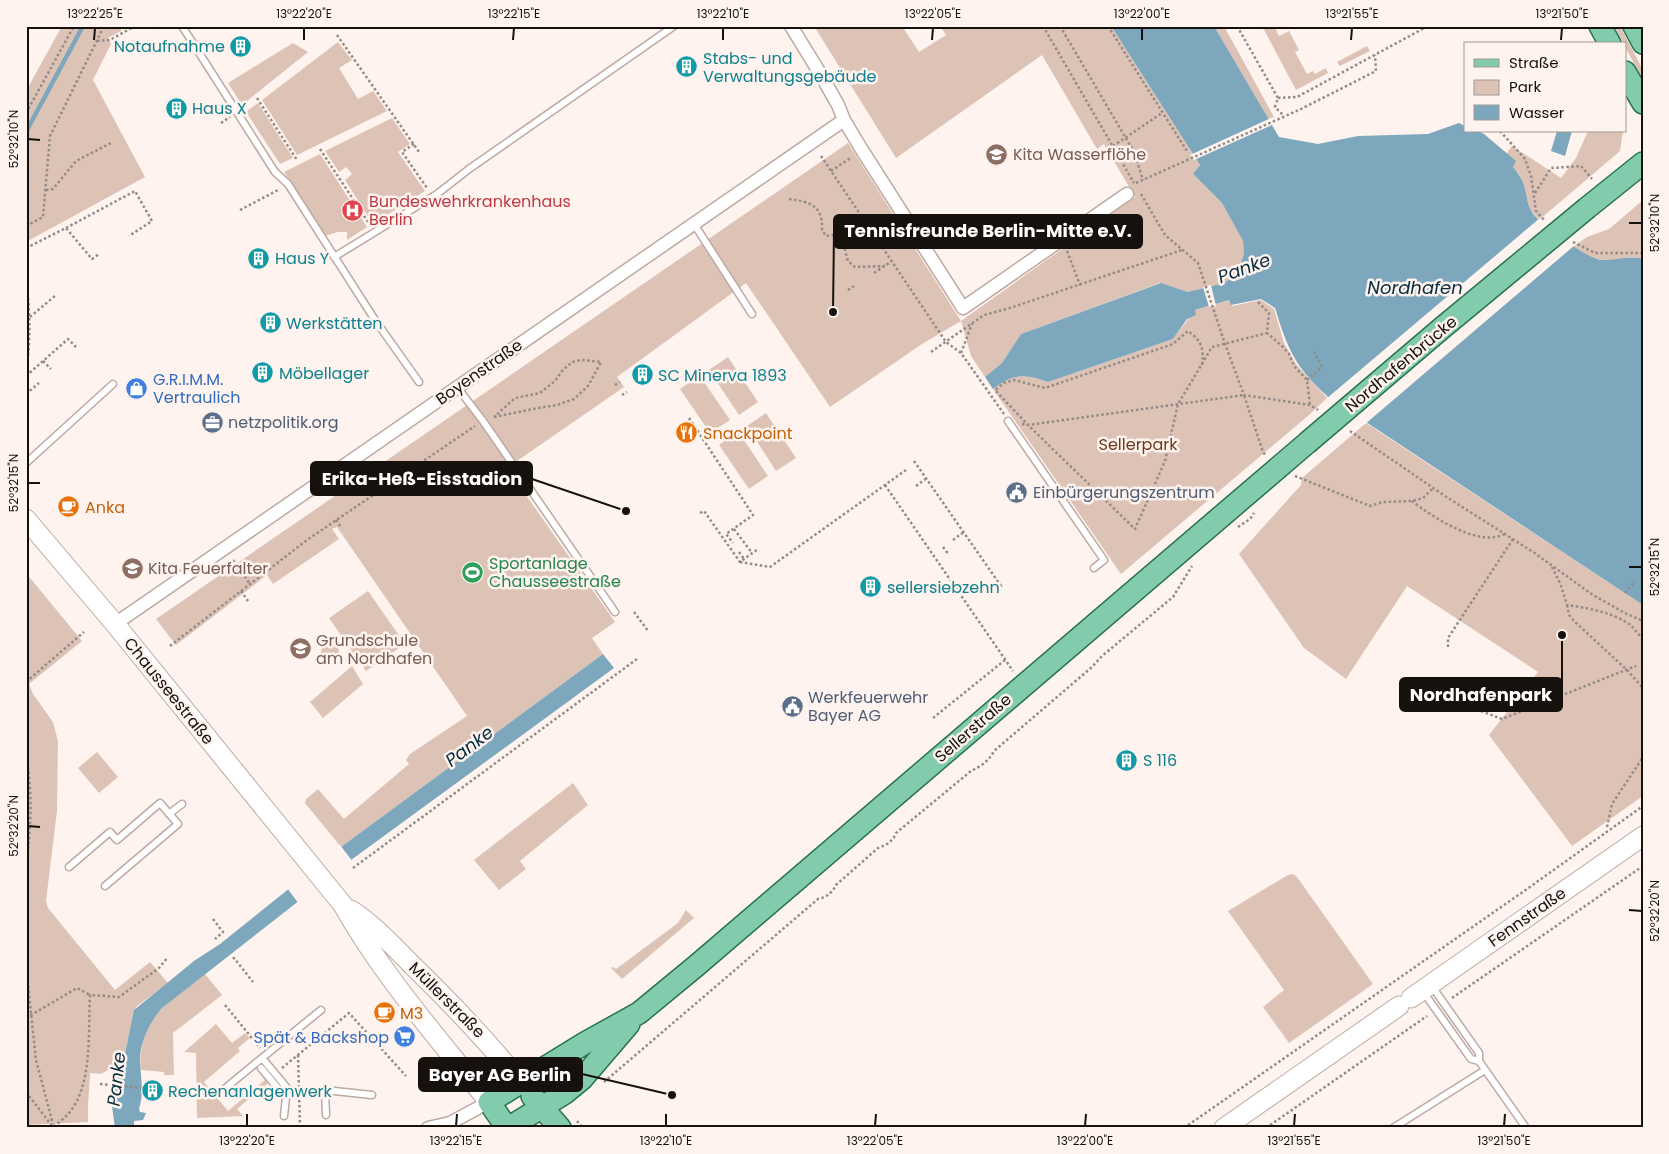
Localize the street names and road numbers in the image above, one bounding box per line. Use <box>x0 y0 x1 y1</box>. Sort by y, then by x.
street label: Nordhafenbrücke <box>1340 310 1462 418</box>
street label: Boyenstraße <box>431 334 527 410</box>
street label: Chausseestraße <box>119 632 220 750</box>
street label: Sellerstraße <box>930 688 1016 768</box>
street label: Fennstraße <box>1483 882 1571 952</box>
street label: Müllerstraße <box>404 957 490 1043</box>

